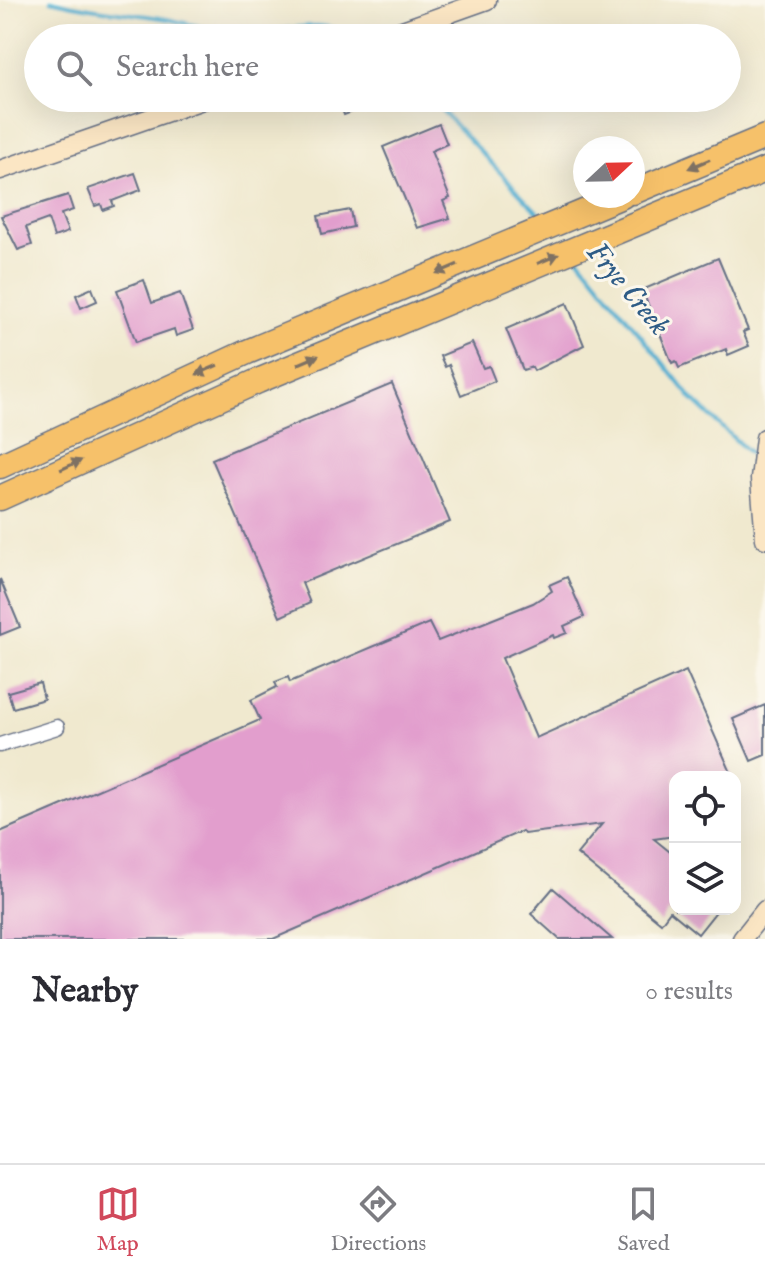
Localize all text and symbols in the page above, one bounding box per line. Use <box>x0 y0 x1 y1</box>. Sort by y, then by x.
search box <box>24 24 741 112</box>
icon: search <box>52 46 96 90</box>
text: Search here <box>116 49 259 87</box>
north arrow <box>573 136 645 208</box>
one-way arrow <box>687 158 711 171</box>
water label: Frye Creek <box>577 235 678 344</box>
one-way arrow <box>536 253 560 266</box>
one-way arrow <box>435 263 459 276</box>
one-way arrow <box>296 353 320 366</box>
one-way arrow <box>196 364 219 377</box>
one-way arrow <box>59 458 82 472</box>
map controls <box>669 771 741 915</box>
button: locate <box>669 771 741 843</box>
button: layers <box>669 843 741 915</box>
text: Nearby <box>32 970 138 1013</box>
text: 0 results <box>645 975 733 1008</box>
tab: Map <box>96 1182 140 1258</box>
tab: Directions <box>331 1182 426 1258</box>
tab: Saved <box>617 1182 669 1258</box>

